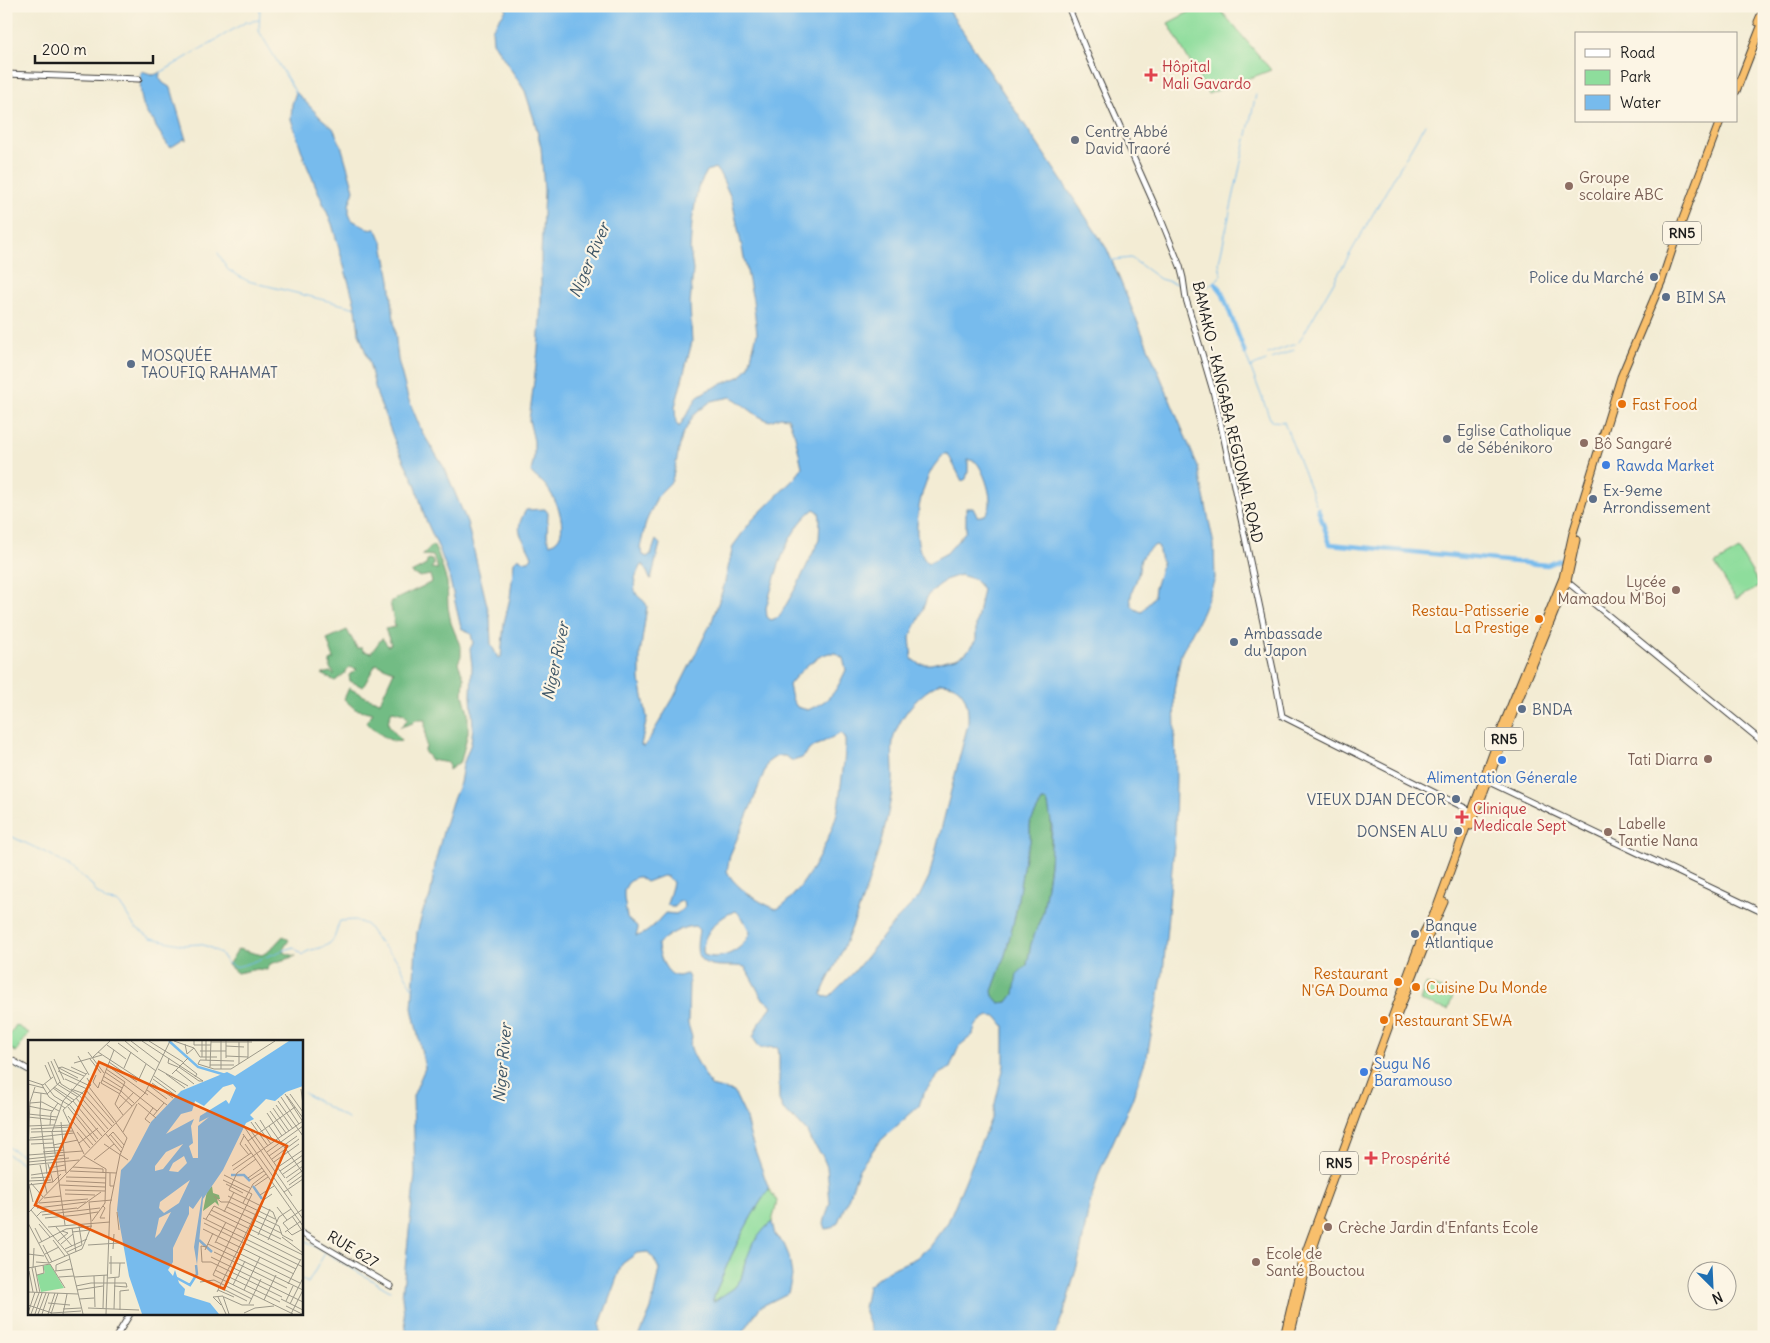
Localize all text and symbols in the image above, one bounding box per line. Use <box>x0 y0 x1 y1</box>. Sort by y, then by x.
scale bar <box>35 32 152 64</box>
legend <box>1575 32 1738 122</box>
text: 200 m <box>42 40 87 59</box>
text: Road <box>1620 43 1655 62</box>
place label: Hôpital Mali Gavardo <box>1162 57 1251 93</box>
text: Park <box>1620 67 1651 86</box>
marker: Hôpital Mali Gavardo <box>1144 68 1158 82</box>
text: Water <box>1620 93 1661 112</box>
place label: Centre Abbé David Traoré <box>1085 122 1171 158</box>
marker: Centre Abbé David Traoré <box>1069 134 1081 146</box>
place label: Groupe scolaire ABC <box>1579 168 1664 204</box>
marker: Groupe scolaire ABC <box>1563 180 1575 192</box>
water label: Niger River <box>564 217 615 300</box>
road number: RN5 <box>1663 222 1701 244</box>
place label: Police du Marché <box>1529 268 1644 287</box>
marker: Police du Marché <box>1648 271 1660 283</box>
street label: BAMAKO - KANGABA REGIONAL ROAD <box>1189 279 1267 545</box>
place label: BIM SA <box>1676 288 1726 307</box>
marker: BIM SA <box>1660 291 1672 303</box>
place label: MOSQUÉE TAOUFIQ RAHAMAT <box>141 346 278 382</box>
marker: MOSQUÉE TAOUFIQ RAHAMAT <box>125 358 137 370</box>
place label: Fast Food <box>1632 395 1697 414</box>
marker: Fast Food <box>1616 398 1628 410</box>
place label: Eglise Catholique de Sébénikoro <box>1457 421 1571 457</box>
marker: Eglise Catholique de Sébénikoro <box>1441 433 1453 445</box>
place label: Bô Sangaré <box>1594 434 1672 453</box>
marker: Bô Sangaré <box>1578 437 1590 449</box>
place label: Rawda Market <box>1616 456 1714 475</box>
marker: Rawda Market <box>1600 459 1612 471</box>
place label: Ex-9eme Arrondissement <box>1603 481 1711 517</box>
marker: Ex-9eme Arrondissement <box>1587 493 1599 505</box>
place label: Lycée Mamadou M'Boj <box>1558 572 1666 608</box>
marker: Lycée Mamadou M'Boj <box>1670 584 1682 596</box>
place label: Restau-Patisserie La Prestige <box>1411 601 1529 637</box>
marker: Restau-Patisserie La Prestige <box>1533 613 1545 625</box>
water label: Niger River <box>537 618 574 702</box>
place label: Ambassade du Japon <box>1244 624 1323 660</box>
marker: Ambassade du Japon <box>1228 636 1240 648</box>
place label: BNDA <box>1532 700 1573 719</box>
marker: BNDA <box>1516 703 1528 715</box>
road number: RN5 <box>1485 728 1523 751</box>
place label: Tati Diarra <box>1627 750 1698 769</box>
marker: Tati Diarra <box>1702 753 1714 765</box>
marker: Alimentation Génerale <box>1496 754 1508 766</box>
place label: Alimentation Génerale <box>1427 768 1577 787</box>
place label: VIEUX DJAN DECOR <box>1307 790 1446 809</box>
marker: VIEUX DJAN DECOR <box>1450 793 1462 805</box>
place label: Clinique Medicale Sept <box>1473 799 1566 835</box>
marker: Clinique Medicale Sept <box>1455 810 1469 824</box>
place label: Labelle Tantie Nana <box>1618 814 1699 850</box>
place label: DONSEN ALU <box>1357 822 1448 841</box>
marker: DONSEN ALU <box>1452 825 1464 837</box>
marker: Labelle Tantie Nana <box>1602 826 1614 838</box>
place label: Banque Atlantique <box>1425 916 1494 952</box>
marker: Banque Atlantique <box>1409 928 1421 940</box>
place label: Restaurant N'GA Douma <box>1301 964 1388 1000</box>
marker: Restaurant N'GA Douma <box>1392 976 1404 988</box>
place label: Cuisine Du Monde <box>1426 978 1547 997</box>
marker: Cuisine Du Monde <box>1410 981 1422 993</box>
place label: Restaurant SEWA <box>1394 1011 1513 1030</box>
marker: Restaurant SEWA <box>1378 1014 1390 1026</box>
water label: Niger River <box>489 1020 516 1103</box>
inset map <box>28 1040 302 1316</box>
place label: Sugu N6 Baramouso <box>1374 1054 1453 1090</box>
marker: Sugu N6 Baramouso <box>1358 1066 1370 1078</box>
place label: Prospérité <box>1381 1149 1450 1168</box>
road number: RN5 <box>1320 1152 1358 1174</box>
marker: Prospérité <box>1365 1152 1377 1164</box>
place label: Crèche Jardin d'Enfants Ecole <box>1338 1218 1538 1237</box>
marker: Crèche Jardin d'Enfants Ecole <box>1322 1221 1334 1233</box>
street label: RUE 627 <box>324 1226 382 1272</box>
place label: Ecole de Santé Bouctou <box>1266 1244 1365 1280</box>
marker: Ecole de Santé Bouctou <box>1250 1256 1262 1268</box>
north arrow <box>1688 1260 1738 1310</box>
text: N <box>1709 1288 1725 1308</box>

